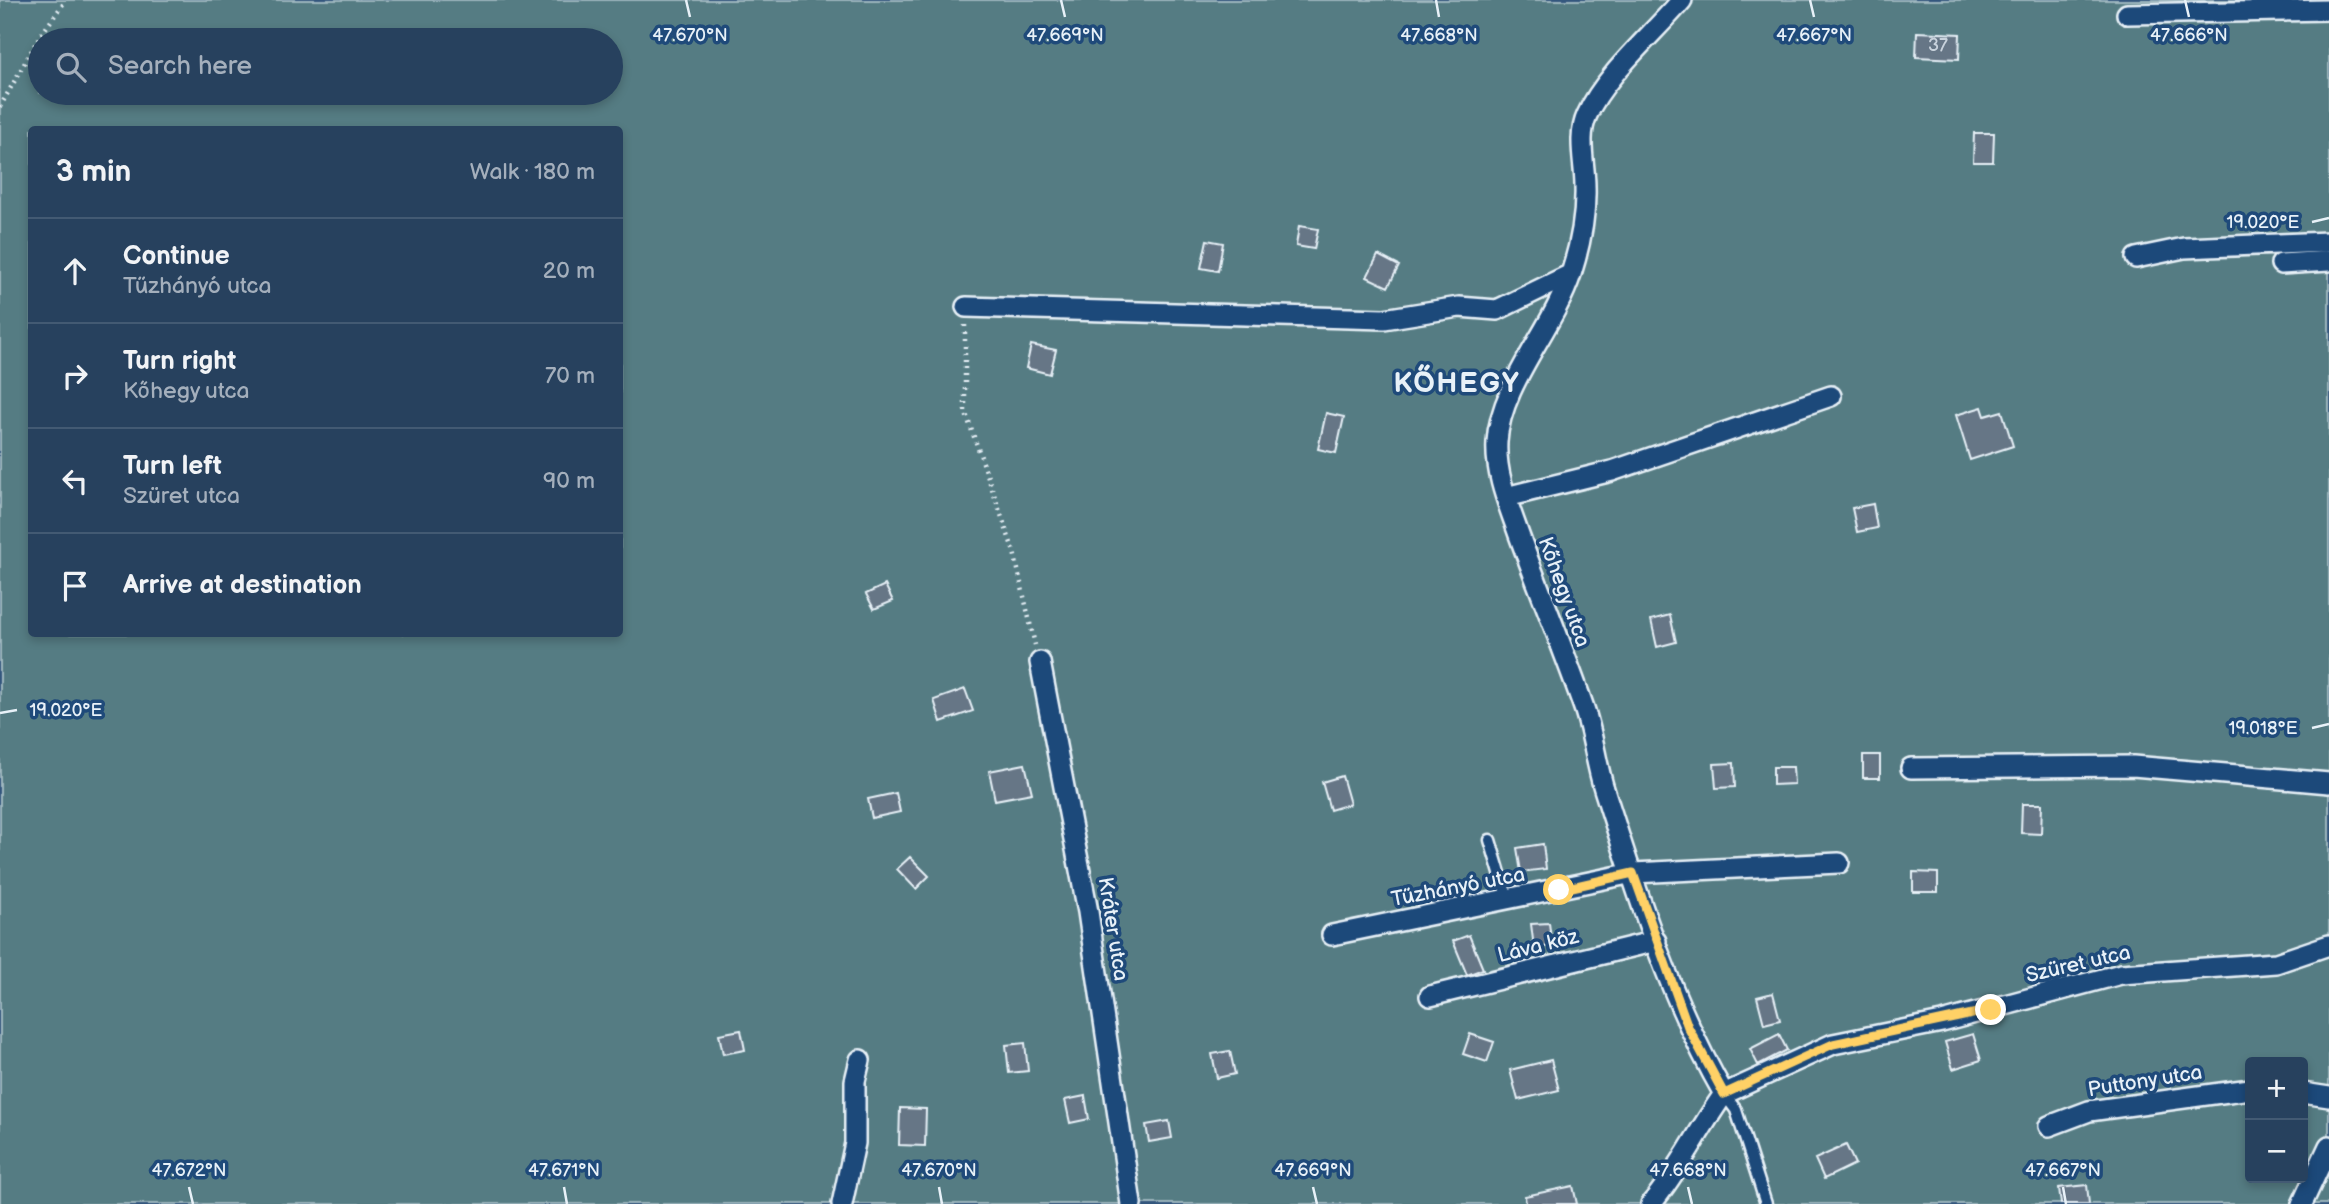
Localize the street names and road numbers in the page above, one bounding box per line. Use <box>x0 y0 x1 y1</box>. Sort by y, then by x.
street label: Kőhegy utca <box>1533 533 1595 651</box>
street label: Tűzhányó utca <box>1389 862 1527 912</box>
street label: Kráter utca <box>1092 875 1134 983</box>
street label: Láva köz <box>1495 924 1582 968</box>
street label: Szüret utca <box>2023 940 2133 988</box>
street label: Puttony utca <box>2086 1060 2204 1102</box>

